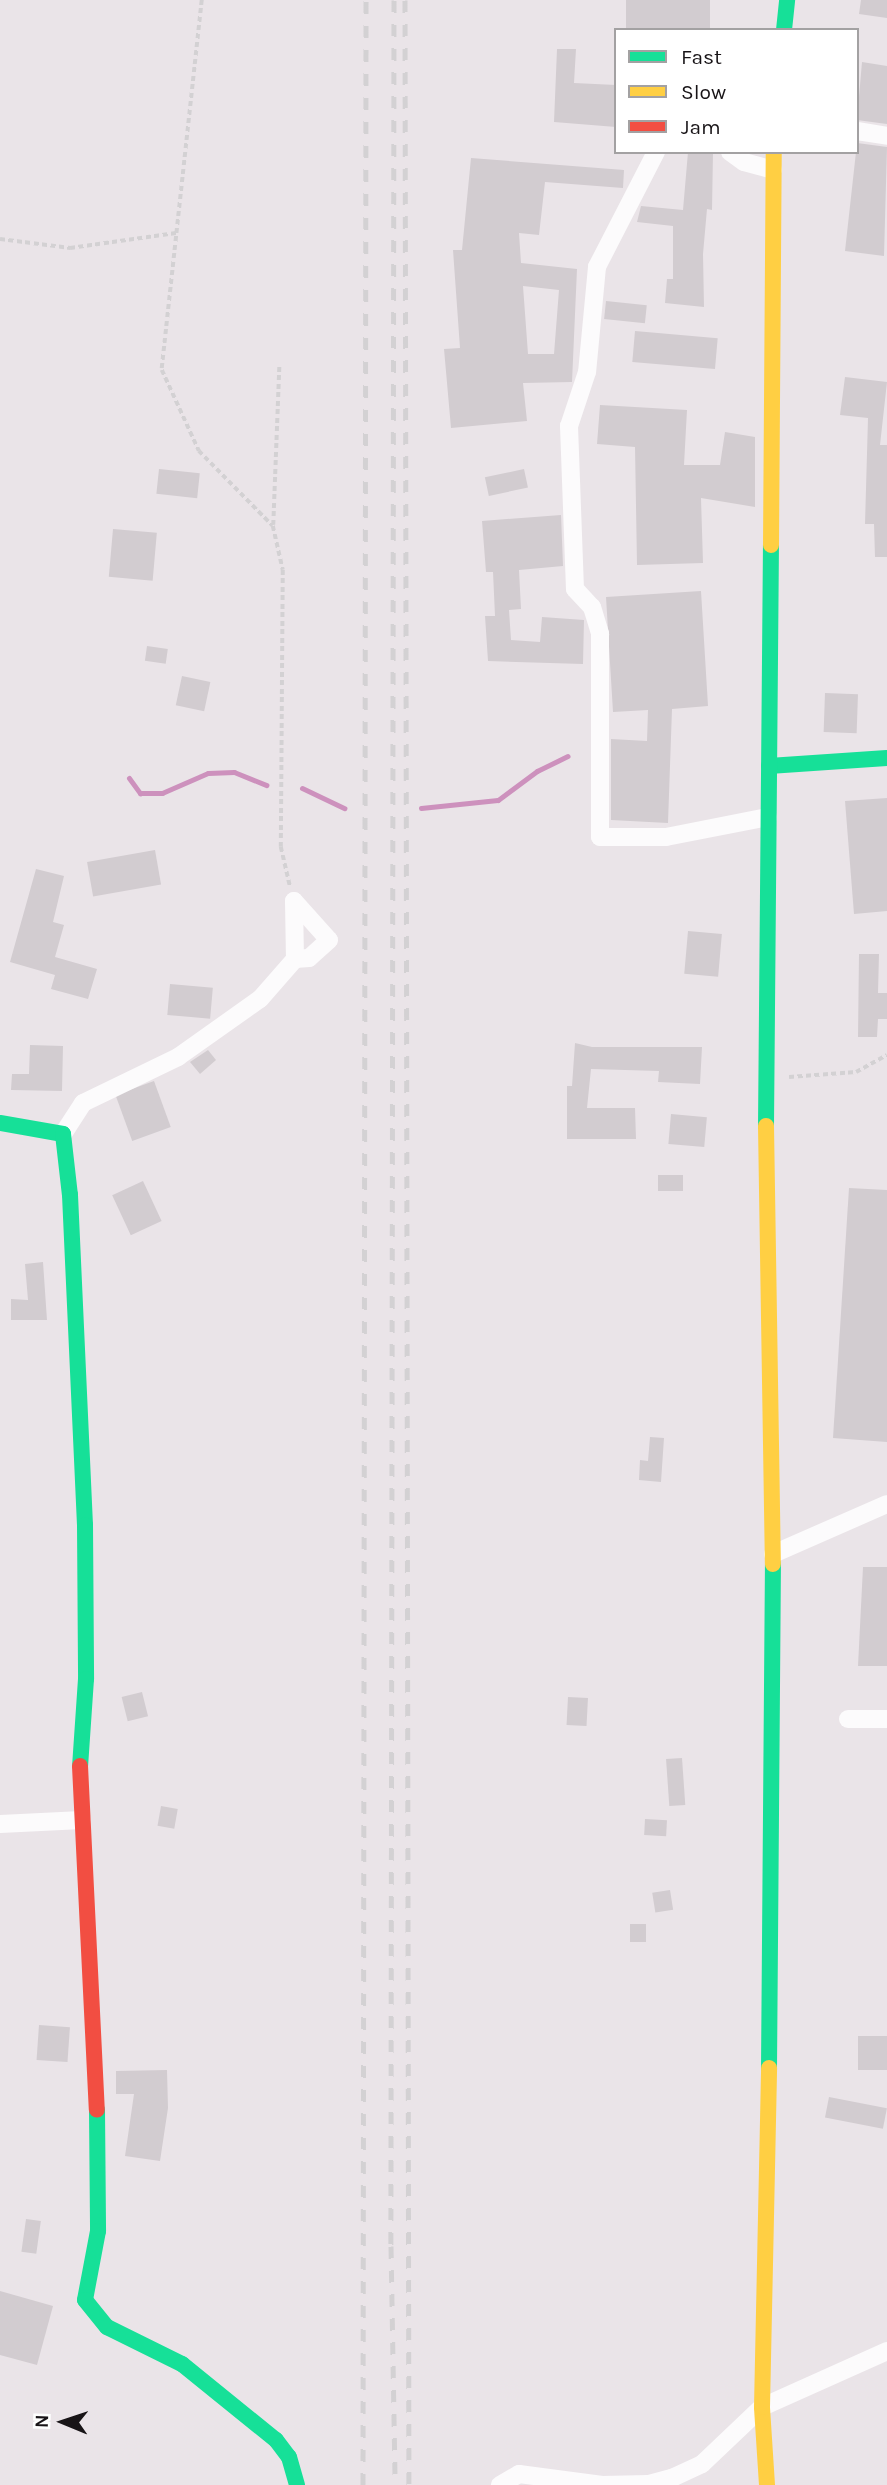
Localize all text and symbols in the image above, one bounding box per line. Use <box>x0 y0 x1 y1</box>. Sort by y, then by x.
legend <box>614 28 859 154</box>
text: Fast <box>681 45 722 69</box>
text: Slow <box>681 80 726 104</box>
text: Jam <box>681 115 721 139</box>
north arrow <box>28 2387 98 2457</box>
text: N <box>31 2414 53 2428</box>

